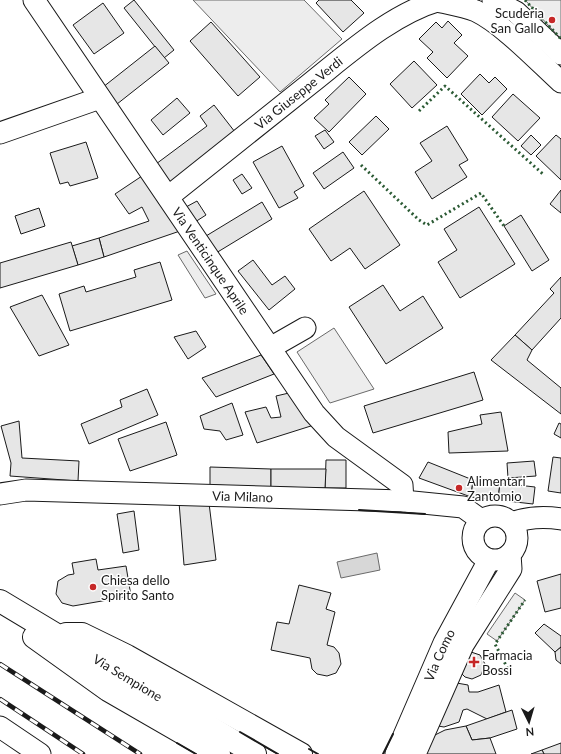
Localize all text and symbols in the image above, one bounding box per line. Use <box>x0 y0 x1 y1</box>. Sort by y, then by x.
place label: Scuderia San Gallo <box>491 5 544 36</box>
marker: Scuderia San Gallo <box>547 15 557 25</box>
street label: Via Giuseppe Verdi <box>251 53 346 133</box>
street label: Via Venticinque Aprile <box>169 204 253 317</box>
place label: Alimentari Zantomio <box>467 473 526 504</box>
marker: Alimentari Zantomio <box>454 483 464 493</box>
street label: Via Milano <box>212 487 273 505</box>
place label: Chiesa dello Spirito Santo <box>101 572 174 603</box>
marker: Chiesa dello Spirito Santo <box>88 582 98 592</box>
street label: Via Como <box>420 626 458 684</box>
place label: Farmacia Bossi <box>482 647 533 678</box>
street label: Via Sempione <box>90 651 166 705</box>
marker: Farmacia Bossi <box>469 657 479 667</box>
north arrow <box>509 702 549 742</box>
text: N <box>525 726 535 739</box>

